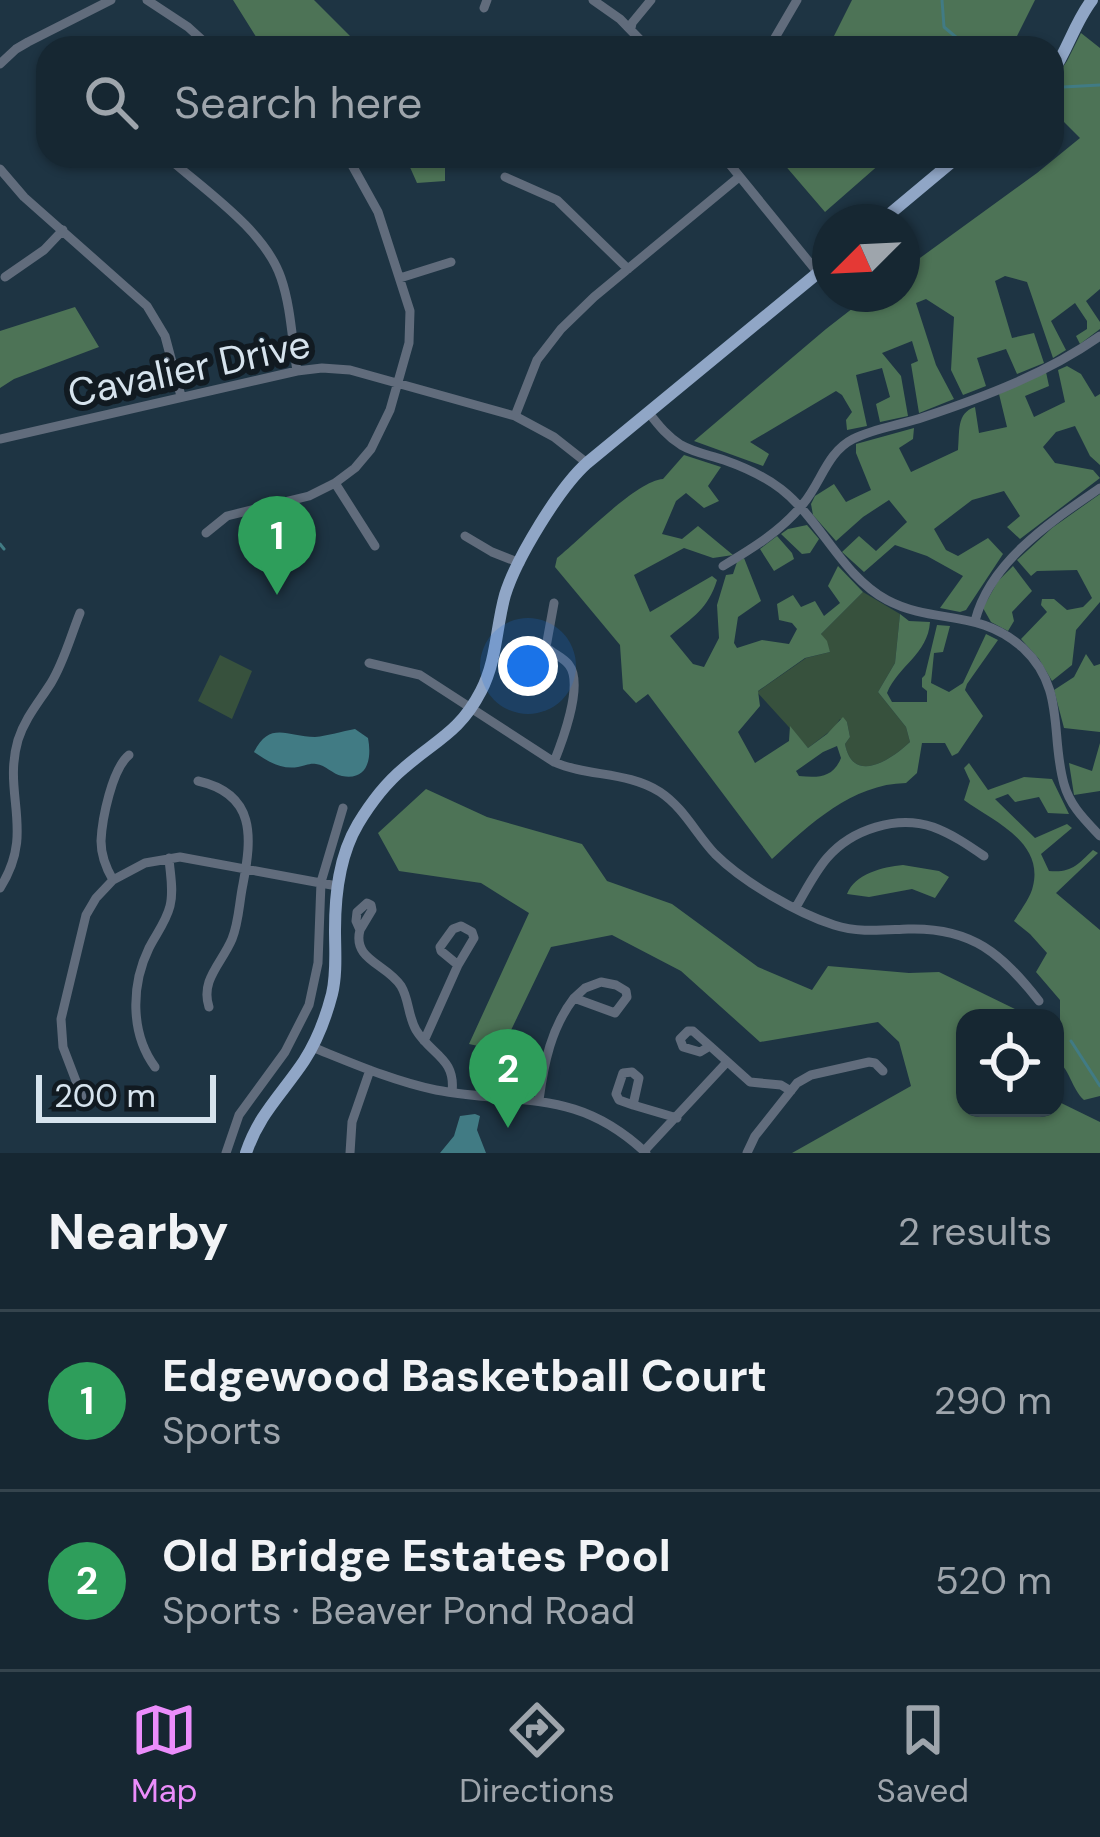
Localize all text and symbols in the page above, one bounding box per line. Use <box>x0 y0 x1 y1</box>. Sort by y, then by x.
search box <box>36 36 1064 168</box>
icon: search <box>78 69 144 135</box>
text: Search here <box>174 73 422 132</box>
north arrow <box>812 204 920 312</box>
street label: Cavalier Drive <box>63 318 315 419</box>
pin: 1 <box>238 496 316 595</box>
your location <box>498 636 558 696</box>
map controls <box>956 1009 1064 1117</box>
button: locate <box>956 1009 1064 1117</box>
pin: 2 <box>469 1029 547 1128</box>
scale bar <box>36 1069 216 1122</box>
text: 200 m <box>54 1074 156 1117</box>
text: Nearby <box>48 1198 229 1265</box>
text: 2 results <box>898 1206 1052 1257</box>
text: Edgewood Basketball Court <box>162 1346 767 1405</box>
text: 1 <box>80 1375 94 1426</box>
text: 290 m <box>934 1375 1052 1426</box>
text: Sports <box>162 1405 281 1456</box>
text: Old Bridge Estates Pool <box>162 1526 671 1585</box>
text: 2 <box>76 1555 98 1606</box>
text: 520 m <box>935 1555 1052 1606</box>
text: Sports · Beaver Pond Road <box>162 1585 635 1636</box>
tab: Map <box>131 1697 197 1812</box>
tab: Directions <box>459 1697 615 1812</box>
tab: Saved <box>877 1697 969 1812</box>

